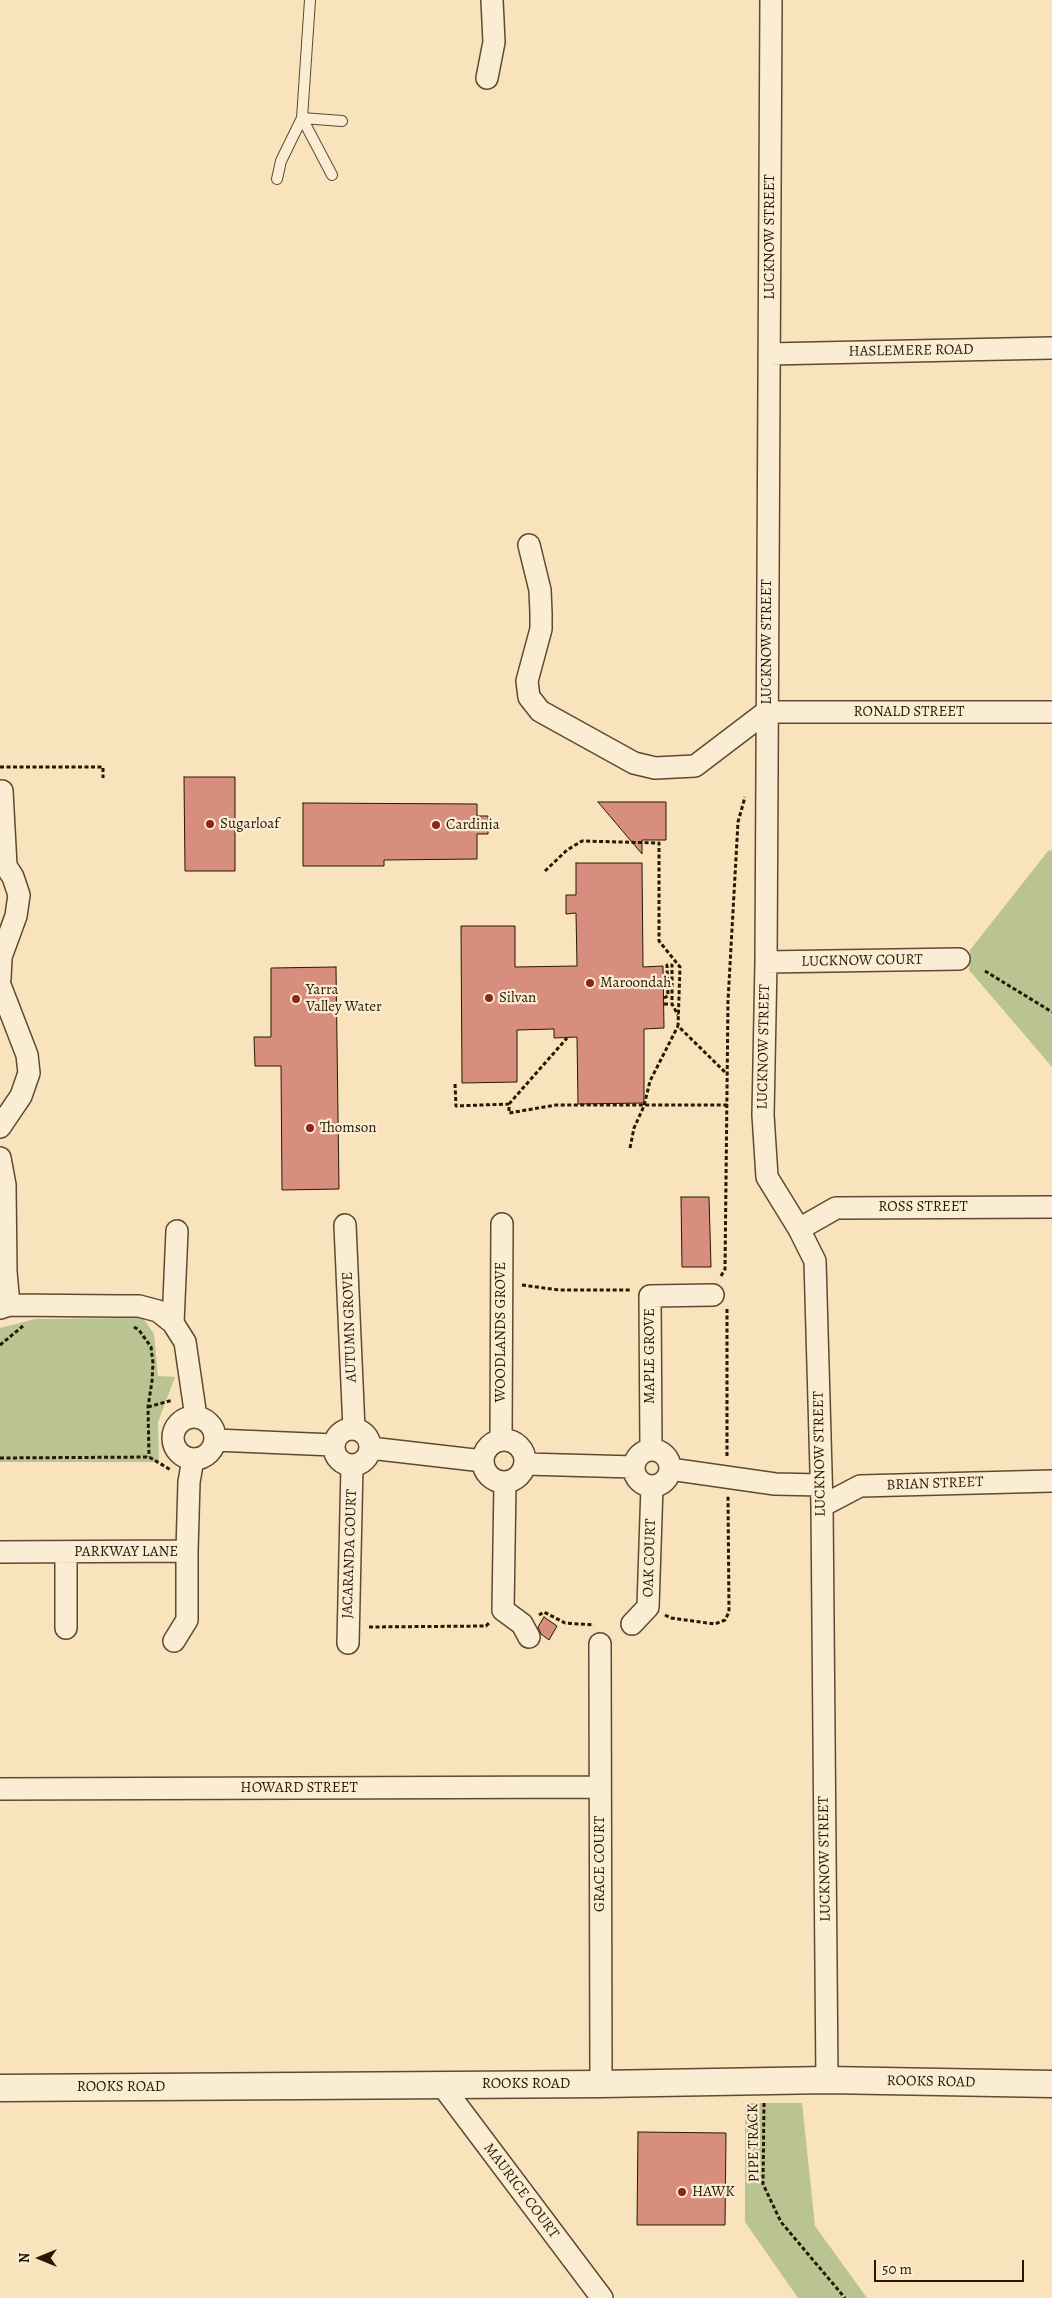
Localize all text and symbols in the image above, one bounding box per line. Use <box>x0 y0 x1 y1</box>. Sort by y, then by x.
street label: LUCKNOW STREET <box>761 174 779 300</box>
street label: HASLEMERE ROAD <box>848 341 974 361</box>
street label: LUCKNOW STREET <box>758 579 776 705</box>
street label: RONALD STREET <box>854 703 964 721</box>
place label: Sugarloaf <box>220 815 279 833</box>
place label: Cardinia <box>446 816 500 834</box>
marker: Sugarloaf <box>204 818 216 830</box>
marker: Cardinia <box>430 819 442 831</box>
street label: LUCKNOW COURT <box>801 951 923 971</box>
place label: Maroondah <box>600 974 671 992</box>
marker: Maroondah <box>584 977 596 989</box>
place label: Yarra Valley Water <box>306 981 382 1016</box>
street label: LUCKNOW STREET <box>754 984 774 1110</box>
place label: Silvan <box>499 989 536 1007</box>
marker: Silvan <box>483 992 495 1004</box>
marker: Yarra Valley Water <box>290 993 302 1005</box>
place label: Thomson <box>320 1119 377 1137</box>
marker: Thomson <box>304 1122 316 1134</box>
street label: ROSS STREET <box>878 1198 968 1216</box>
street label: WOODLANDS GROVE <box>492 1262 510 1402</box>
street label: AUTUMN GROVE <box>339 1271 361 1383</box>
street label: MAPLE GROVE <box>641 1308 659 1404</box>
street label: LUCKNOW STREET <box>810 1391 830 1517</box>
street label: BRIAN STREET <box>886 1473 984 1495</box>
street label: JACARANDA COURT <box>339 1489 361 1619</box>
street label: OAK COURT <box>640 1518 660 1598</box>
street label: PARKWAY LANE <box>74 1543 178 1561</box>
street label: HOWARD STREET <box>240 1779 358 1797</box>
street label: LUCKNOW STREET <box>815 1796 835 1922</box>
street label: GRACE COURT <box>591 1816 609 1912</box>
street label: ROOKS ROAD <box>887 2072 975 2092</box>
street label: ROOKS ROAD <box>482 2075 570 2093</box>
street label: ROOKS ROAD <box>77 2078 165 2096</box>
street label: PIPE TRACK <box>744 2104 764 2182</box>
street label: MAURICE COURT <box>479 2140 563 2242</box>
place label: HAWK <box>692 2183 735 2201</box>
marker: HAWK <box>676 2186 688 2198</box>
north arrow <box>15 2233 65 2283</box>
scale bar <box>877 2250 1027 2282</box>
text: N <box>15 2253 34 2263</box>
text: 50 m <box>882 2259 912 2279</box>

